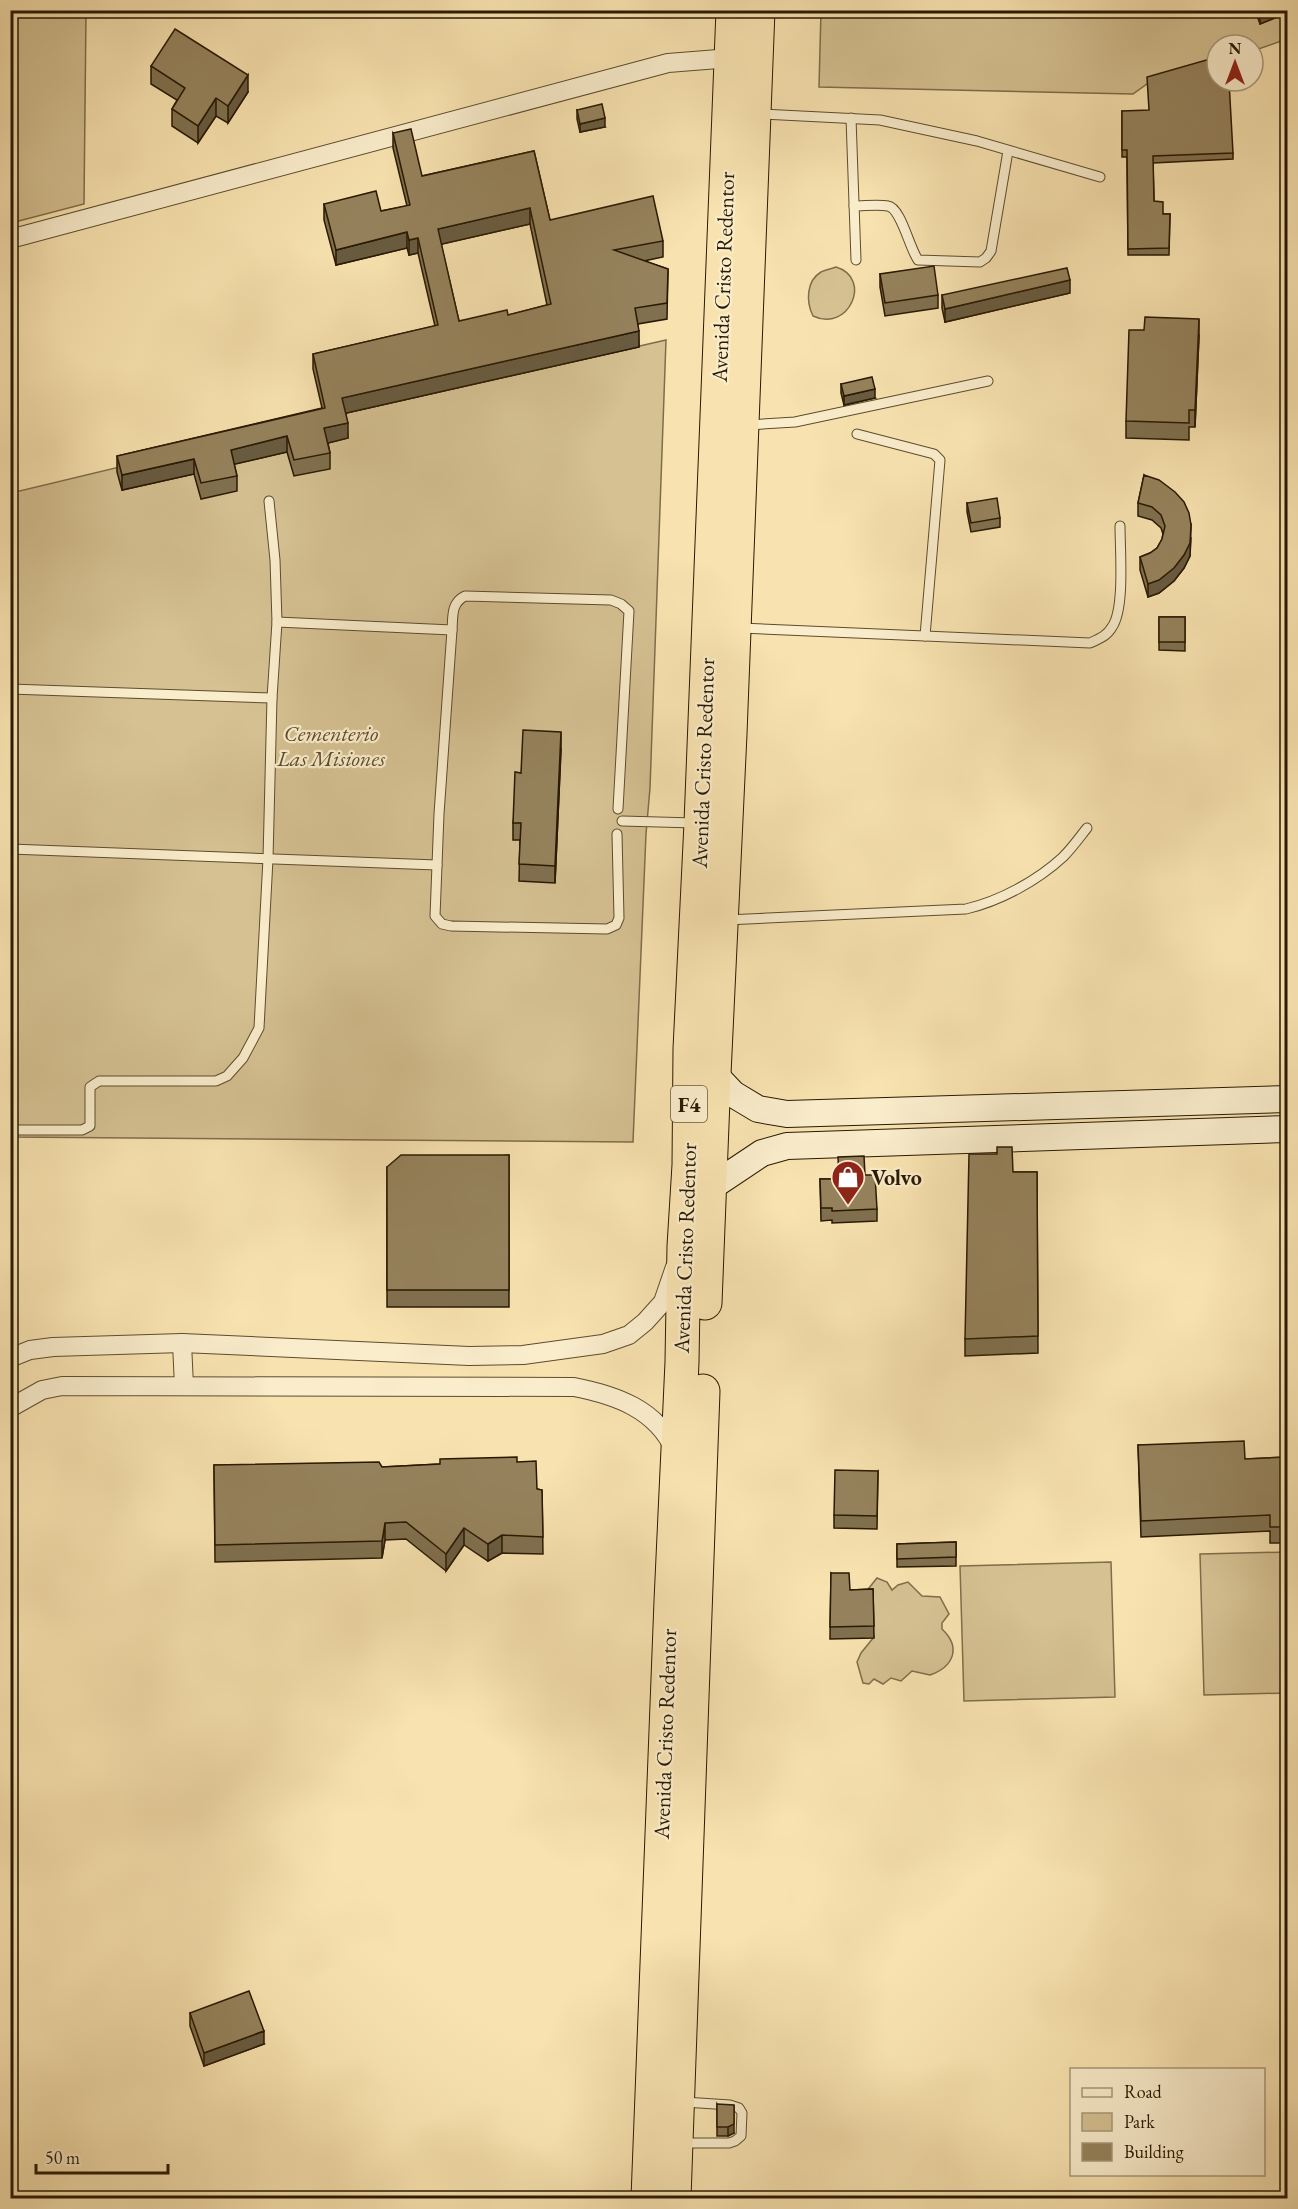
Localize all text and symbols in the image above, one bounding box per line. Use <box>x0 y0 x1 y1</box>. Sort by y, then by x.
north arrow <box>1205 33 1265 93</box>
text: N <box>1229 38 1242 59</box>
street label: Avenida Cristo Redentor <box>705 170 741 384</box>
street label: Avenida Cristo Redentor <box>685 656 721 870</box>
park label: Cementerio Las Misiones <box>276 719 386 773</box>
road number: F4 <box>671 1086 707 1122</box>
street label: Avenida Cristo Redentor <box>667 1141 703 1355</box>
shop icon: Volvo <box>830 1159 866 1206</box>
place label: Volvo <box>871 1163 922 1192</box>
street label: Avenida Cristo Redentor <box>647 1627 683 1841</box>
legend <box>1070 2068 1265 2176</box>
text: Road <box>1124 2080 1163 2103</box>
text: Park <box>1124 2110 1155 2133</box>
scale bar <box>36 2137 168 2175</box>
text: Building <box>1124 2140 1184 2163</box>
text: 50 m <box>45 2146 80 2169</box>

